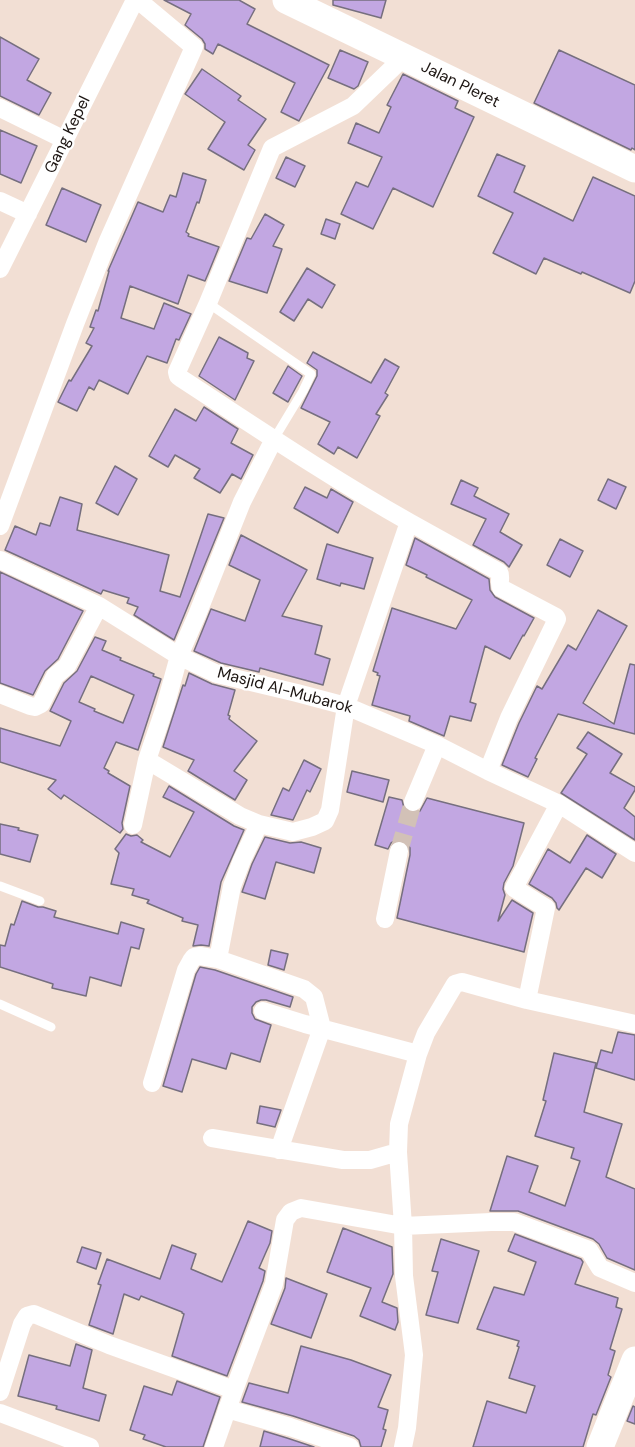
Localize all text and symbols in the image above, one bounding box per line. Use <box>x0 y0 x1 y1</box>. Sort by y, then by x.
street label: Jalan Pleret <box>418 58 502 112</box>
street label: Gang Kepel <box>41 93 95 177</box>
street label: Masjid Al-Mubarok <box>215 664 355 718</box>

